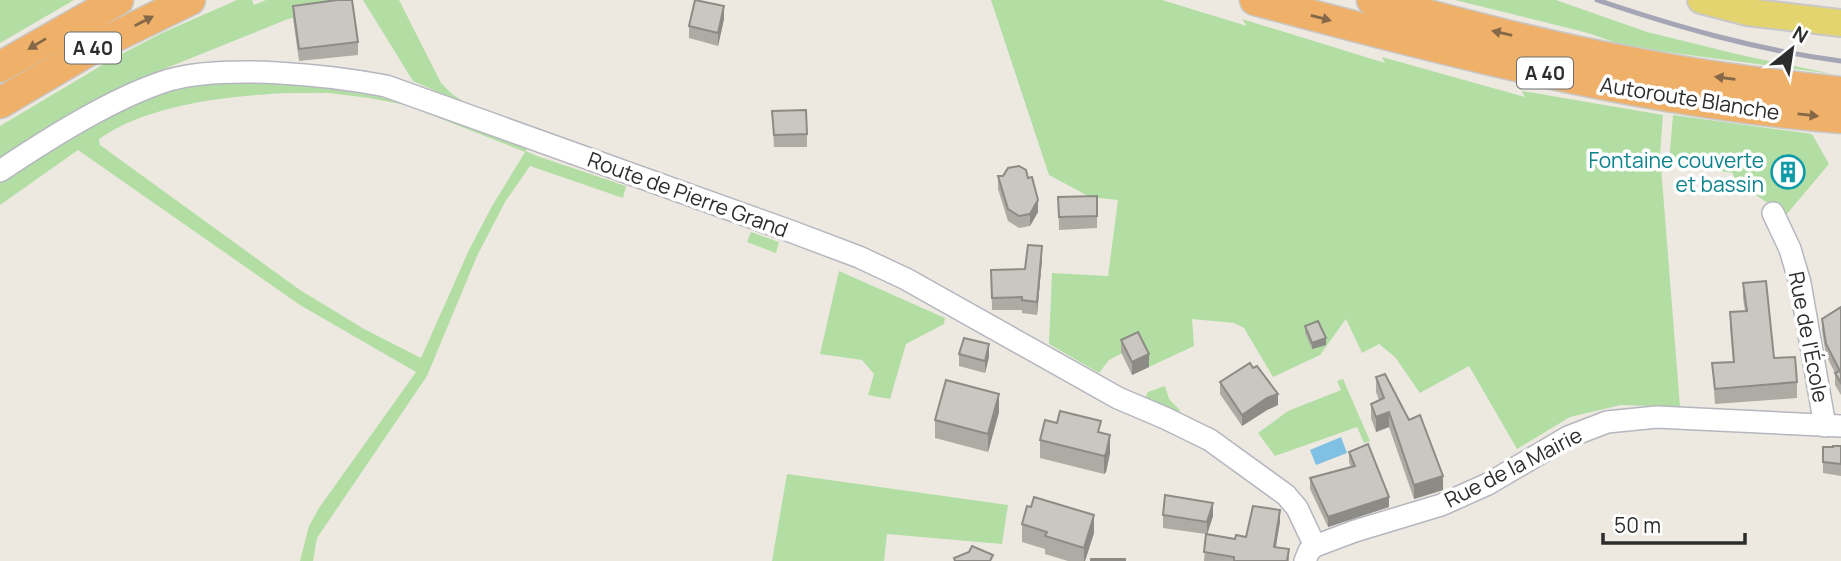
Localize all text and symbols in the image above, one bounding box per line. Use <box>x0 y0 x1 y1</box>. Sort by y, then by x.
one-way arrow <box>1310 13 1332 24</box>
north arrow <box>1757 14 1827 84</box>
one-way arrow <box>134 16 154 27</box>
text: N <box>1788 20 1813 49</box>
one-way arrow <box>1491 27 1513 38</box>
road number: A 40 <box>65 32 121 64</box>
one-way arrow <box>28 38 47 51</box>
road number: A 40 <box>1517 58 1573 88</box>
street label: Autoroute Blanche <box>1598 70 1782 126</box>
one-way arrow <box>1713 72 1735 83</box>
one-way arrow <box>1797 110 1819 121</box>
street label: Route de Pierre Grand <box>584 145 792 243</box>
place label: Fontaine couverte et bassin <box>1588 146 1764 198</box>
building icon: Fontaine couverte et bassin <box>1769 153 1807 191</box>
street label: Rue de l'École <box>1783 269 1835 405</box>
street label: Rue de la Mairie <box>1439 420 1587 514</box>
scale bar <box>1603 502 1745 546</box>
text: 50 m <box>1614 511 1661 539</box>

